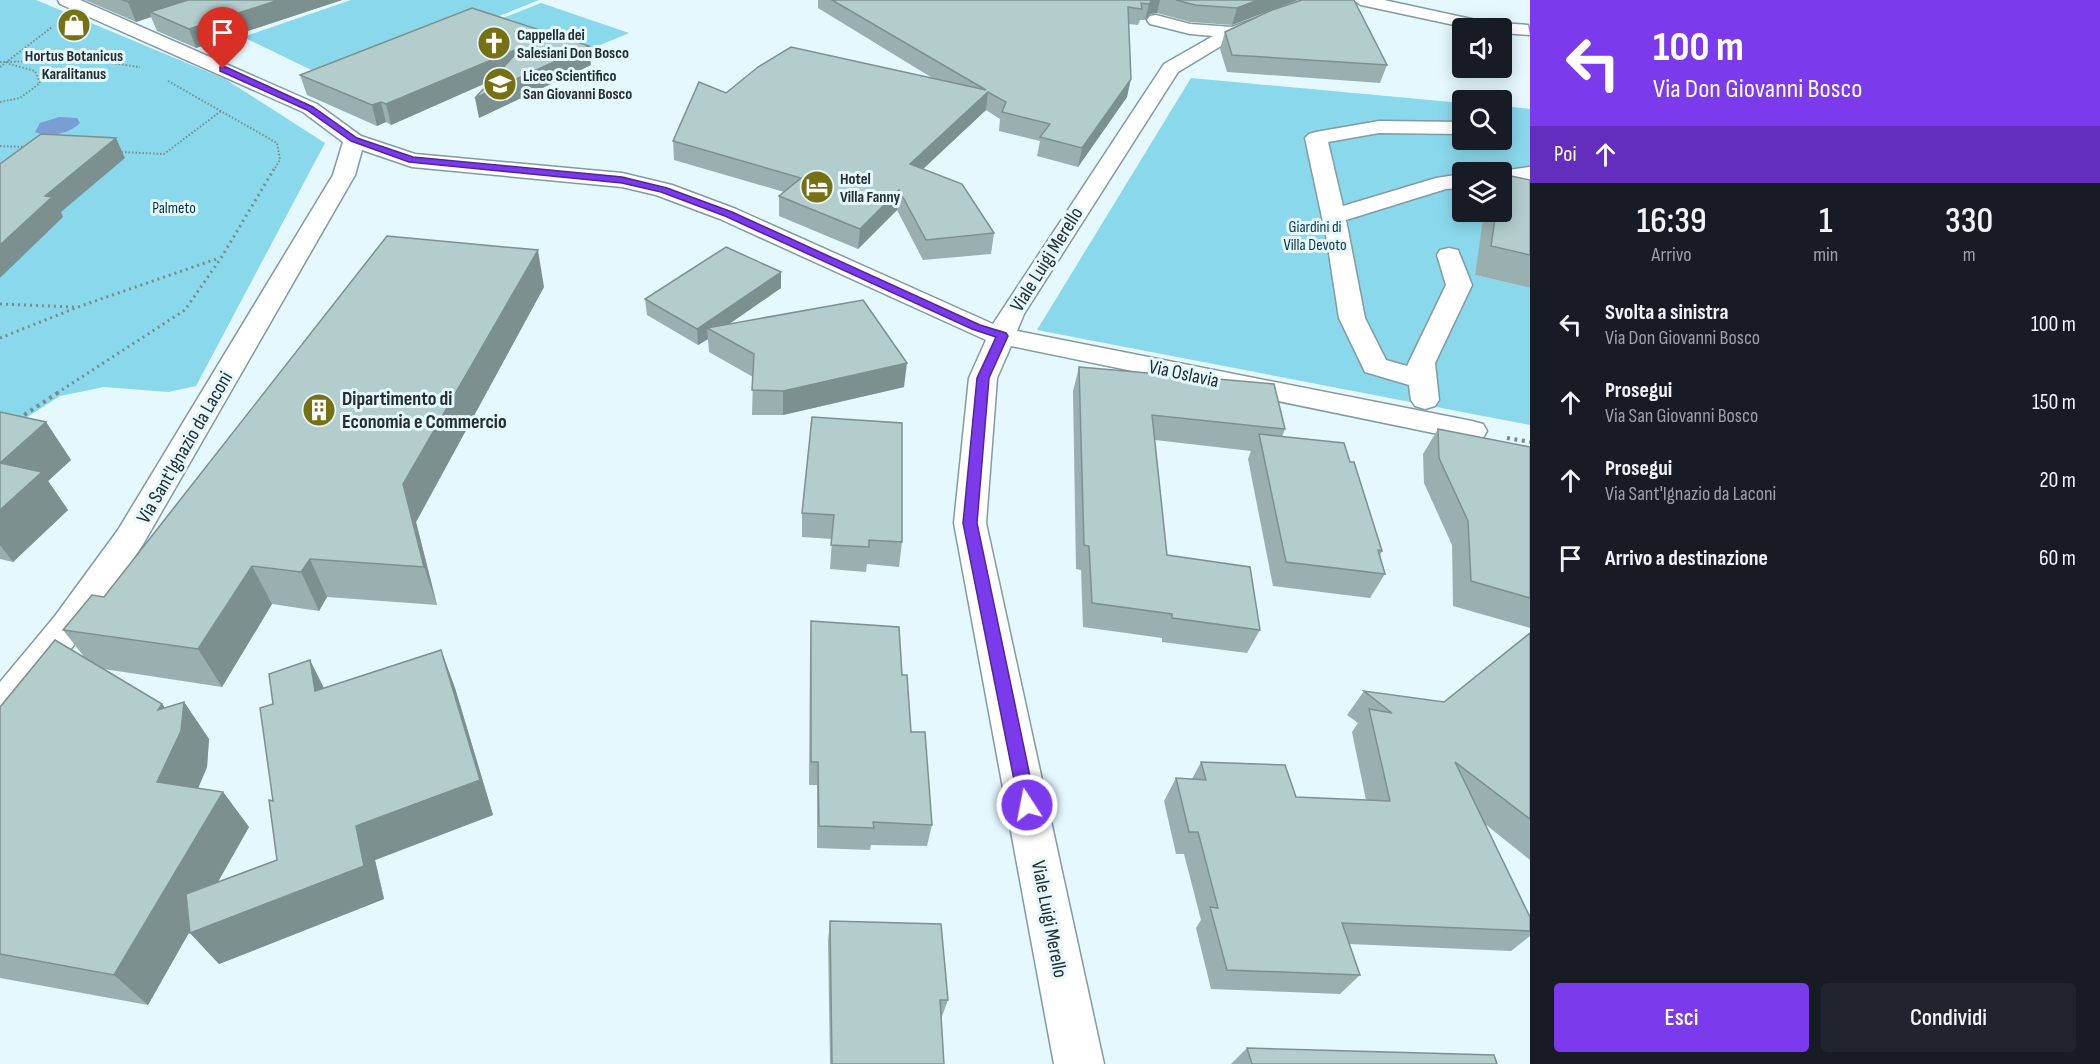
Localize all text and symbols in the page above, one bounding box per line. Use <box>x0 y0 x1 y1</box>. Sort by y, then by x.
shop icon: Hortus Botanicus Karalitanus <box>56 7 92 43</box>
pin <box>197 7 248 69</box>
icon: arrive <box>206 16 239 49</box>
map controls <box>1452 18 1512 222</box>
button: sound <box>1452 18 1512 78</box>
text: 100 m <box>1653 22 1744 73</box>
icon: left <box>1554 24 1632 102</box>
church icon: Cappella dei Salesiani Don Bosco <box>476 25 512 61</box>
place label: Cappella dei Salesiani Don Bosco <box>517 26 629 63</box>
place label: Hortus Botanicus Karalitanus <box>25 47 123 84</box>
school or university icon: Liceo Scientifico San Giovanni Bosco <box>482 66 518 102</box>
place label: Liceo Scientifico San Giovanni Bosco <box>523 67 632 104</box>
text: Via Don Giovanni Bosco <box>1653 73 1862 105</box>
button: search <box>1452 90 1512 150</box>
icon: ahead <box>1589 138 1622 171</box>
text: Poi <box>1554 141 1577 168</box>
button: layers <box>1452 162 1512 222</box>
hotel icon: Hotel Villa Fanny <box>799 169 835 205</box>
place label: Hotel Villa Fanny <box>840 170 900 207</box>
park label: Palmeto <box>152 199 196 218</box>
text: 16:39 <box>1637 200 1706 243</box>
text: 1 <box>1819 200 1833 243</box>
text: 330 <box>1945 200 1993 243</box>
street label: Viale Luigi Merello <box>1005 203 1089 316</box>
park label: Giardini di Villa Devoto <box>1283 218 1347 255</box>
text: Arrivo <box>1652 243 1692 267</box>
text: min <box>1813 243 1838 267</box>
text: m <box>1963 243 1976 267</box>
text: Svolta a sinistra <box>1605 299 1728 326</box>
icon: left <box>1554 308 1587 341</box>
text: 100 m <box>2031 311 2076 338</box>
text: Via Don Giovanni Bosco <box>1605 326 1760 350</box>
street label: Via Oslavia <box>1147 355 1221 393</box>
street label: Via Sant'Ignazio da Laconi <box>132 367 238 528</box>
text: Prosegui <box>1605 377 1672 404</box>
icon: ahead <box>1554 386 1587 419</box>
place label: Dipartimento di Economia e Commercio <box>342 387 507 434</box>
text: 150 m <box>2032 389 2076 416</box>
building icon: Dipartimento di Economia e Commercio <box>301 392 337 428</box>
text: Via San Giovanni Bosco <box>1605 404 1758 428</box>
text: Prosegui <box>1605 455 1672 482</box>
icon: ahead <box>1554 464 1587 497</box>
text: 20 m <box>2040 467 2076 494</box>
text: Via Sant'Ignazio da Laconi <box>1605 482 1776 506</box>
icon: arrive <box>1554 542 1587 575</box>
text: Arrivo a destinazione <box>1605 545 1768 572</box>
text: 60 m <box>2039 545 2076 572</box>
position arrow <box>995 773 1059 837</box>
street label: Viale Luigi Merello <box>1026 859 1072 980</box>
button: Esci <box>1554 983 1809 1052</box>
button: Condividi <box>1821 983 2076 1052</box>

